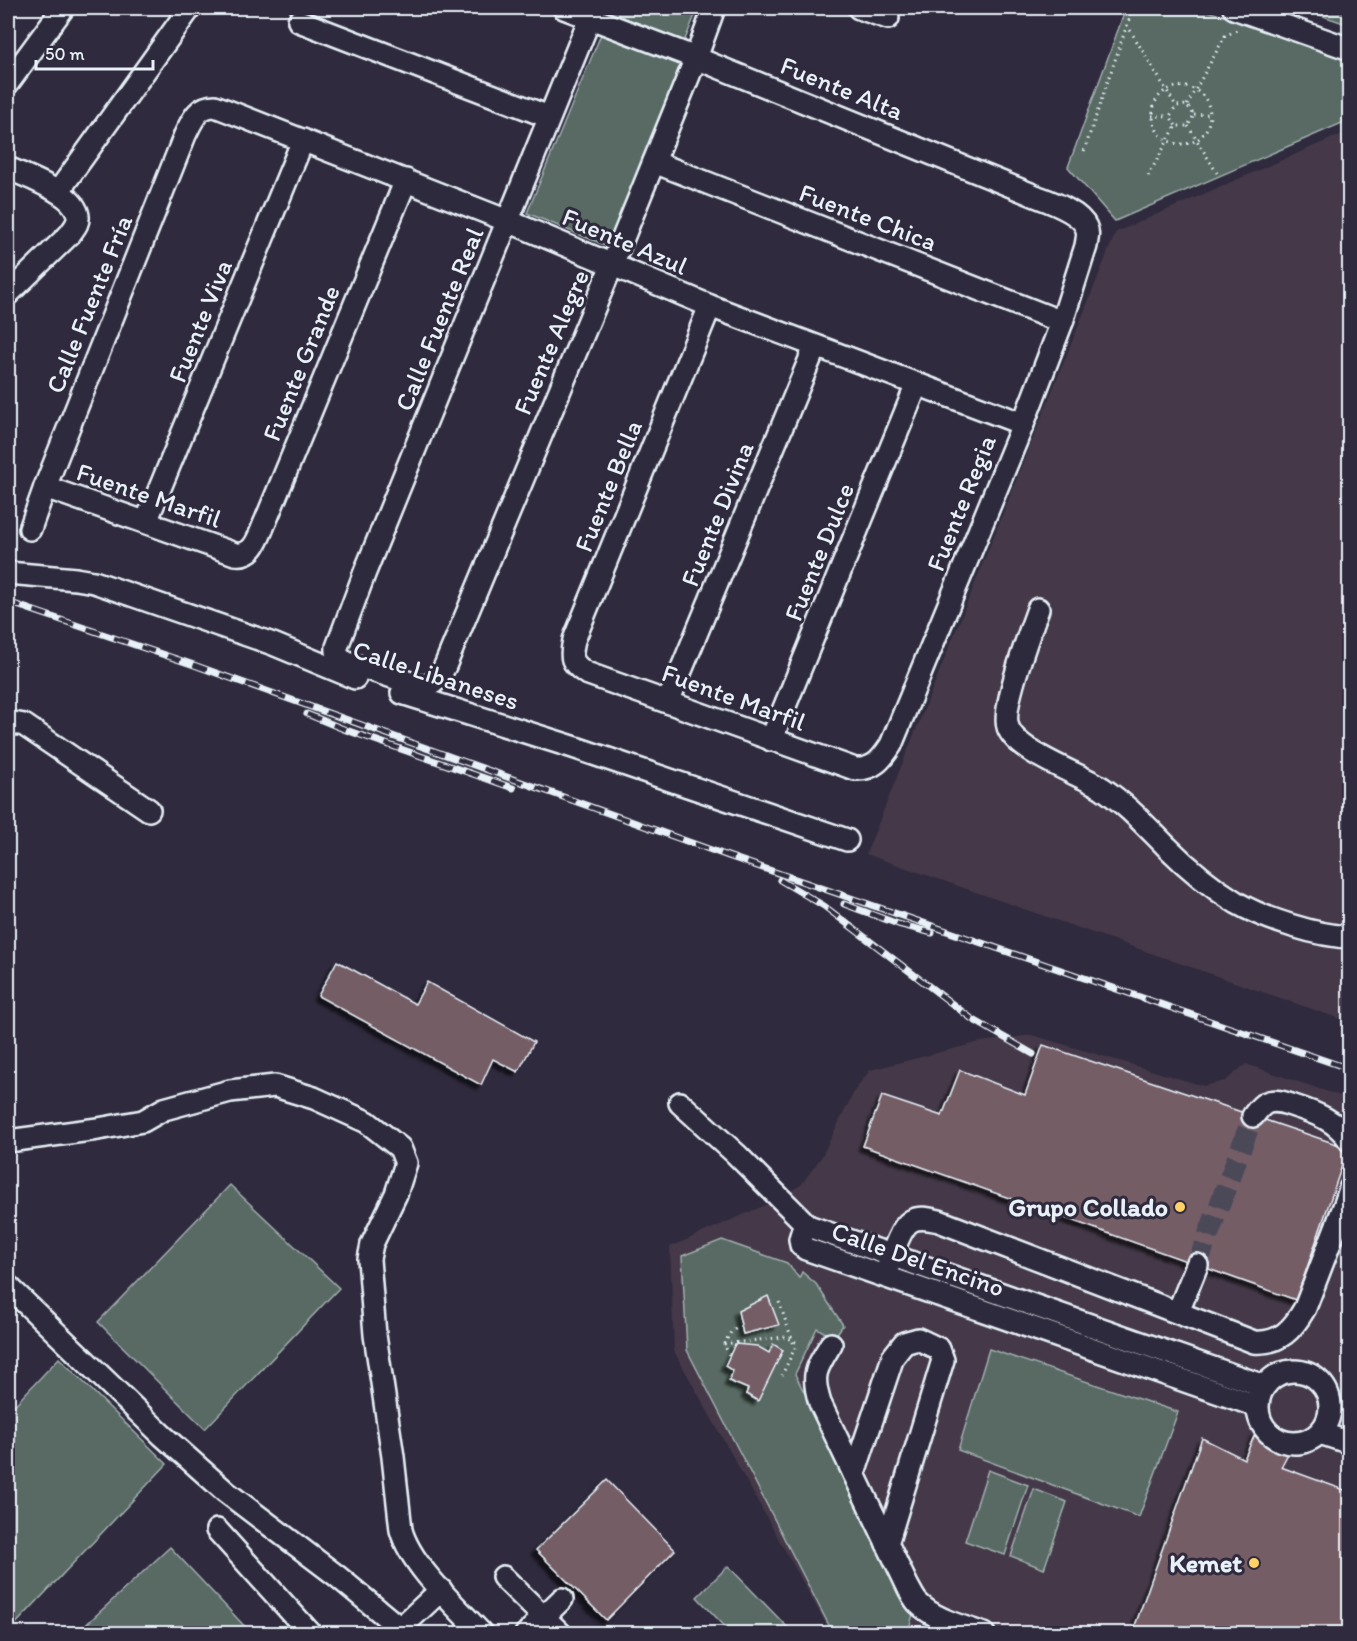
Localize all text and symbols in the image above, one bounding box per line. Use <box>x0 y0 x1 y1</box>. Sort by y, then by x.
scale bar <box>36 33 153 71</box>
text: 50 m <box>45 43 85 65</box>
street label: Fuente Alta <box>776 49 909 127</box>
street label: Fuente Chica <box>795 176 942 258</box>
street label: Fuente Azul <box>557 200 693 282</box>
street label: Calle Fuente Fría <box>39 210 140 398</box>
street label: Calle Fuente Real <box>388 222 490 416</box>
street label: Fuente Viva <box>161 255 239 387</box>
street label: Fuente Alegre <box>506 265 596 419</box>
street label: Fuente Grande <box>255 280 347 446</box>
street label: Fuente Bella <box>567 415 649 557</box>
street label: Fuente Regia <box>919 430 1003 576</box>
street label: Fuente Divina <box>673 436 761 591</box>
street label: Fuente Marfil <box>72 455 226 535</box>
street label: Fuente Dulce <box>777 478 861 626</box>
street label: Calle Libaneses <box>349 633 523 717</box>
street label: Fuente Marfil <box>658 656 810 738</box>
place label: Grupo Collado <box>1008 1191 1168 1223</box>
marker: Grupo Collado <box>1173 1200 1187 1214</box>
street label: Calle Del Encino <box>827 1214 1009 1304</box>
place label: Kemet <box>1169 1547 1242 1579</box>
marker: Kemet <box>1247 1556 1261 1570</box>

